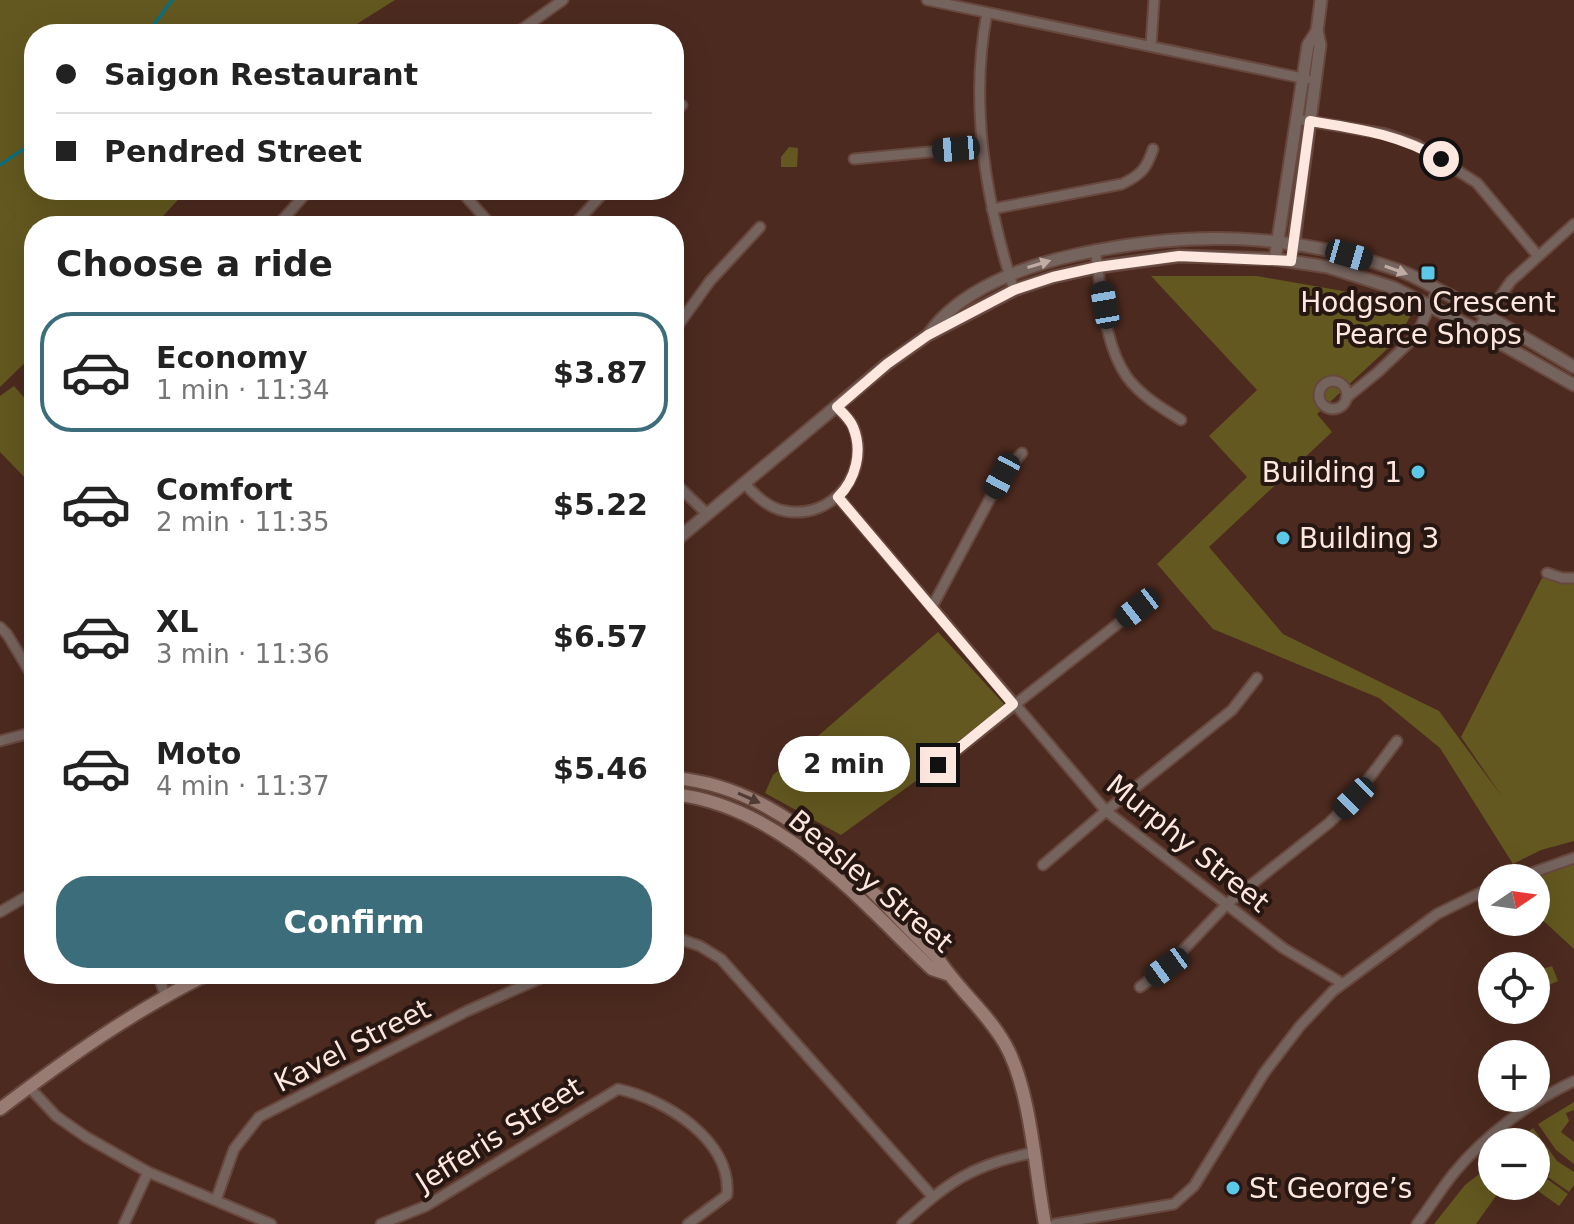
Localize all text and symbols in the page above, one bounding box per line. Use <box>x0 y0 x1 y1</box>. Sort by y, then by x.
text: Saigon Restaurant <box>104 57 418 92</box>
text: Pendred Street <box>104 134 362 169</box>
car <box>931 135 981 163</box>
route start <box>1423 141 1459 177</box>
car <box>1323 237 1375 273</box>
text: Choose a ride <box>56 243 333 284</box>
one-way arrow <box>1027 257 1051 270</box>
one-way arrow <box>1384 264 1408 277</box>
marker: Hodgson Crescent Pearce Shops <box>1419 264 1437 282</box>
car <box>1089 279 1121 331</box>
place label: Hodgson Crescent Pearce Shops <box>1300 286 1556 351</box>
icon: car <box>60 336 132 408</box>
text: Economy <box>156 340 308 375</box>
text: $3.87 <box>553 355 648 390</box>
text: 1 min · 11:34 <box>156 375 330 405</box>
car <box>980 449 1024 503</box>
place label: Building 1 <box>1262 456 1402 489</box>
marker: Building 1 <box>1409 463 1427 481</box>
icon: car <box>60 468 132 540</box>
text: Comfort <box>156 472 293 507</box>
text: $5.22 <box>553 487 648 522</box>
text: 2 min · 11:35 <box>156 507 330 537</box>
place label: Building 3 <box>1299 522 1439 555</box>
marker: Building 3 <box>1274 529 1292 547</box>
car <box>1112 584 1164 632</box>
icon: car <box>60 600 132 672</box>
text: XL <box>156 604 198 639</box>
text: $6.57 <box>553 619 648 654</box>
text: 3 min · 11:36 <box>156 639 330 669</box>
icon: car <box>60 732 132 804</box>
text: Moto <box>156 736 241 771</box>
callout: 2 min <box>778 737 910 793</box>
route end <box>920 747 956 783</box>
text: 2 min <box>803 749 885 779</box>
text: $5.46 <box>553 751 648 786</box>
street label: Murphy Street <box>1100 768 1276 919</box>
text: 4 min · 11:37 <box>156 771 330 801</box>
car <box>1329 773 1379 823</box>
one-way arrow <box>737 791 761 805</box>
street label: Beasley Street <box>782 803 959 960</box>
north arrow <box>1478 864 1550 936</box>
map controls <box>1478 864 1550 1200</box>
button: Confirm <box>56 876 652 968</box>
car <box>1141 943 1193 991</box>
button: locate <box>1478 952 1550 1024</box>
street label: Kavel Street <box>269 992 436 1099</box>
button: + <box>1478 1040 1550 1112</box>
street label: Jefferis Street <box>408 1070 589 1200</box>
button: − <box>1478 1128 1550 1200</box>
place label: St George’s <box>1249 1172 1412 1205</box>
marker: St George’s <box>1224 1179 1242 1197</box>

